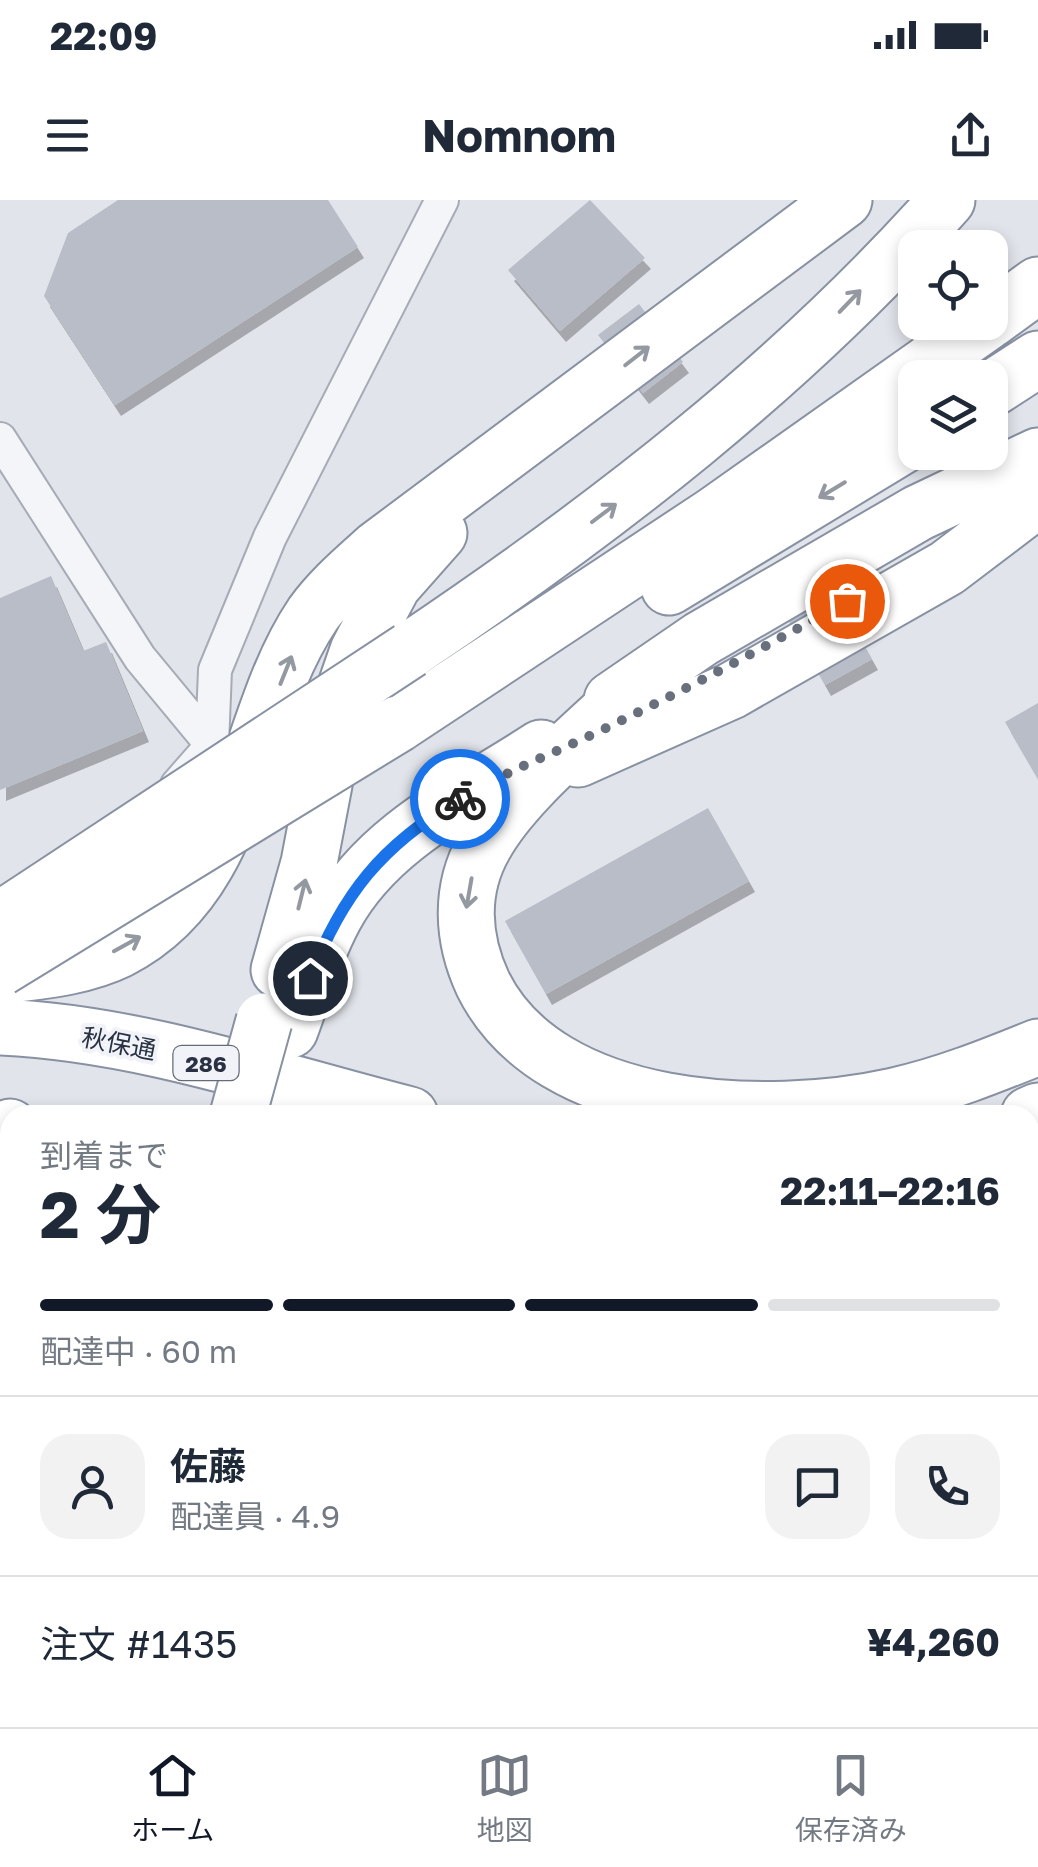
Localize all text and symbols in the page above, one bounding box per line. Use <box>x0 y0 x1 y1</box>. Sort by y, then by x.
text: 22:09 <box>50 13 157 58</box>
icon: menu <box>40 108 95 163</box>
text: Nomnom <box>422 108 616 162</box>
icon: share <box>943 108 998 163</box>
map controls <box>898 230 1008 470</box>
button: locate <box>898 230 1008 340</box>
one-way arrow <box>838 289 862 313</box>
one-way arrow <box>624 345 650 367</box>
button: layers <box>898 360 1008 470</box>
one-way arrow <box>818 479 847 500</box>
one-way arrow <box>590 502 617 523</box>
pin <box>805 559 890 644</box>
icon: bag <box>820 574 875 629</box>
one-way arrow <box>278 655 296 686</box>
courier <box>410 749 510 849</box>
icon: bike <box>433 772 488 827</box>
one-way arrow <box>459 876 478 909</box>
one-way arrow <box>293 879 312 910</box>
one-way arrow <box>112 934 142 954</box>
pin <box>268 936 353 1021</box>
icon: home <box>283 951 338 1006</box>
street label: 秋保通 <box>79 1021 159 1065</box>
road number: 286 <box>174 1046 238 1080</box>
text: 到着まで <box>40 1136 168 1174</box>
text: 22:11–22:16 <box>780 1168 1000 1213</box>
text: 2 分 <box>40 1174 161 1252</box>
text: 配達中 · 60 m <box>40 1332 237 1370</box>
button: person <box>40 1434 145 1539</box>
button: chat <box>765 1434 870 1539</box>
button: phone <box>895 1434 1000 1539</box>
text: 佐藤 <box>170 1443 246 1488</box>
text: 配達員 · 4.9 <box>170 1497 340 1535</box>
text: ¥4,260 <box>867 1619 1000 1664</box>
text: 注文 #1435 <box>40 1621 237 1666</box>
tab: ホーム <box>131 1748 214 1848</box>
tab: 地図 <box>477 1748 533 1848</box>
tab: 保存済み <box>795 1748 907 1848</box>

